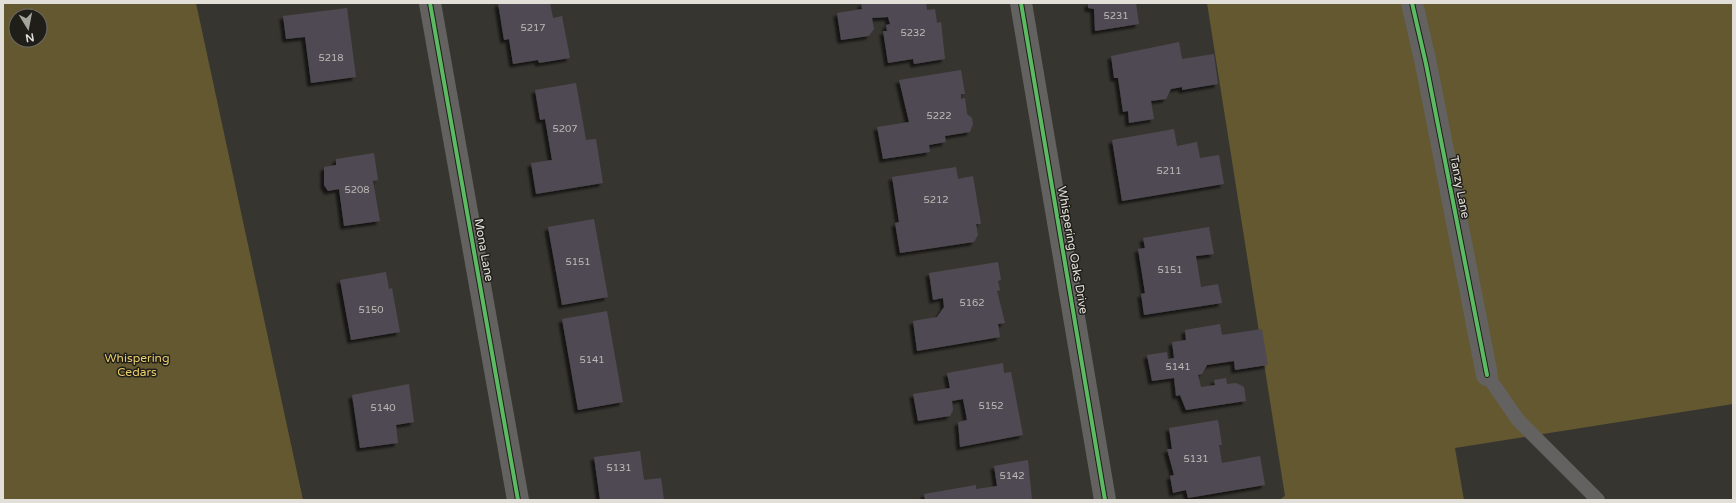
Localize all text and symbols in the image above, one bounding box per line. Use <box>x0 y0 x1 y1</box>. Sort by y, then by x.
north arrow <box>8 8 48 48</box>
house number: 5231 <box>1103 10 1129 22</box>
house number: 5217 <box>520 22 546 34</box>
house number: 5232 <box>900 27 926 39</box>
text: N <box>24 30 35 45</box>
house number: 5218 <box>318 52 344 64</box>
house number: 5222 <box>926 110 952 122</box>
house number: 5207 <box>552 123 578 135</box>
street label: Tanzy Lane <box>1447 154 1473 220</box>
house number: 5211 <box>1156 165 1182 177</box>
house number: 5208 <box>344 184 370 196</box>
street label: Whispering Oaks Drive <box>1055 185 1091 315</box>
house number: 5212 <box>923 194 949 206</box>
street label: Mona Lane <box>472 217 496 283</box>
house number: 5151 <box>565 256 591 268</box>
house number: 5151 <box>1157 264 1183 276</box>
house number: 5162 <box>959 297 985 309</box>
house number: 5150 <box>358 304 384 316</box>
park label: Whispering Cedars <box>104 351 170 379</box>
house number: 5141 <box>579 354 605 366</box>
house number: 5141 <box>1165 361 1191 373</box>
house number: 5152 <box>978 400 1004 412</box>
house number: 5140 <box>370 402 396 414</box>
house number: 5131 <box>1183 453 1209 465</box>
house number: 5131 <box>606 462 632 474</box>
house number: 5142 <box>999 470 1025 482</box>

